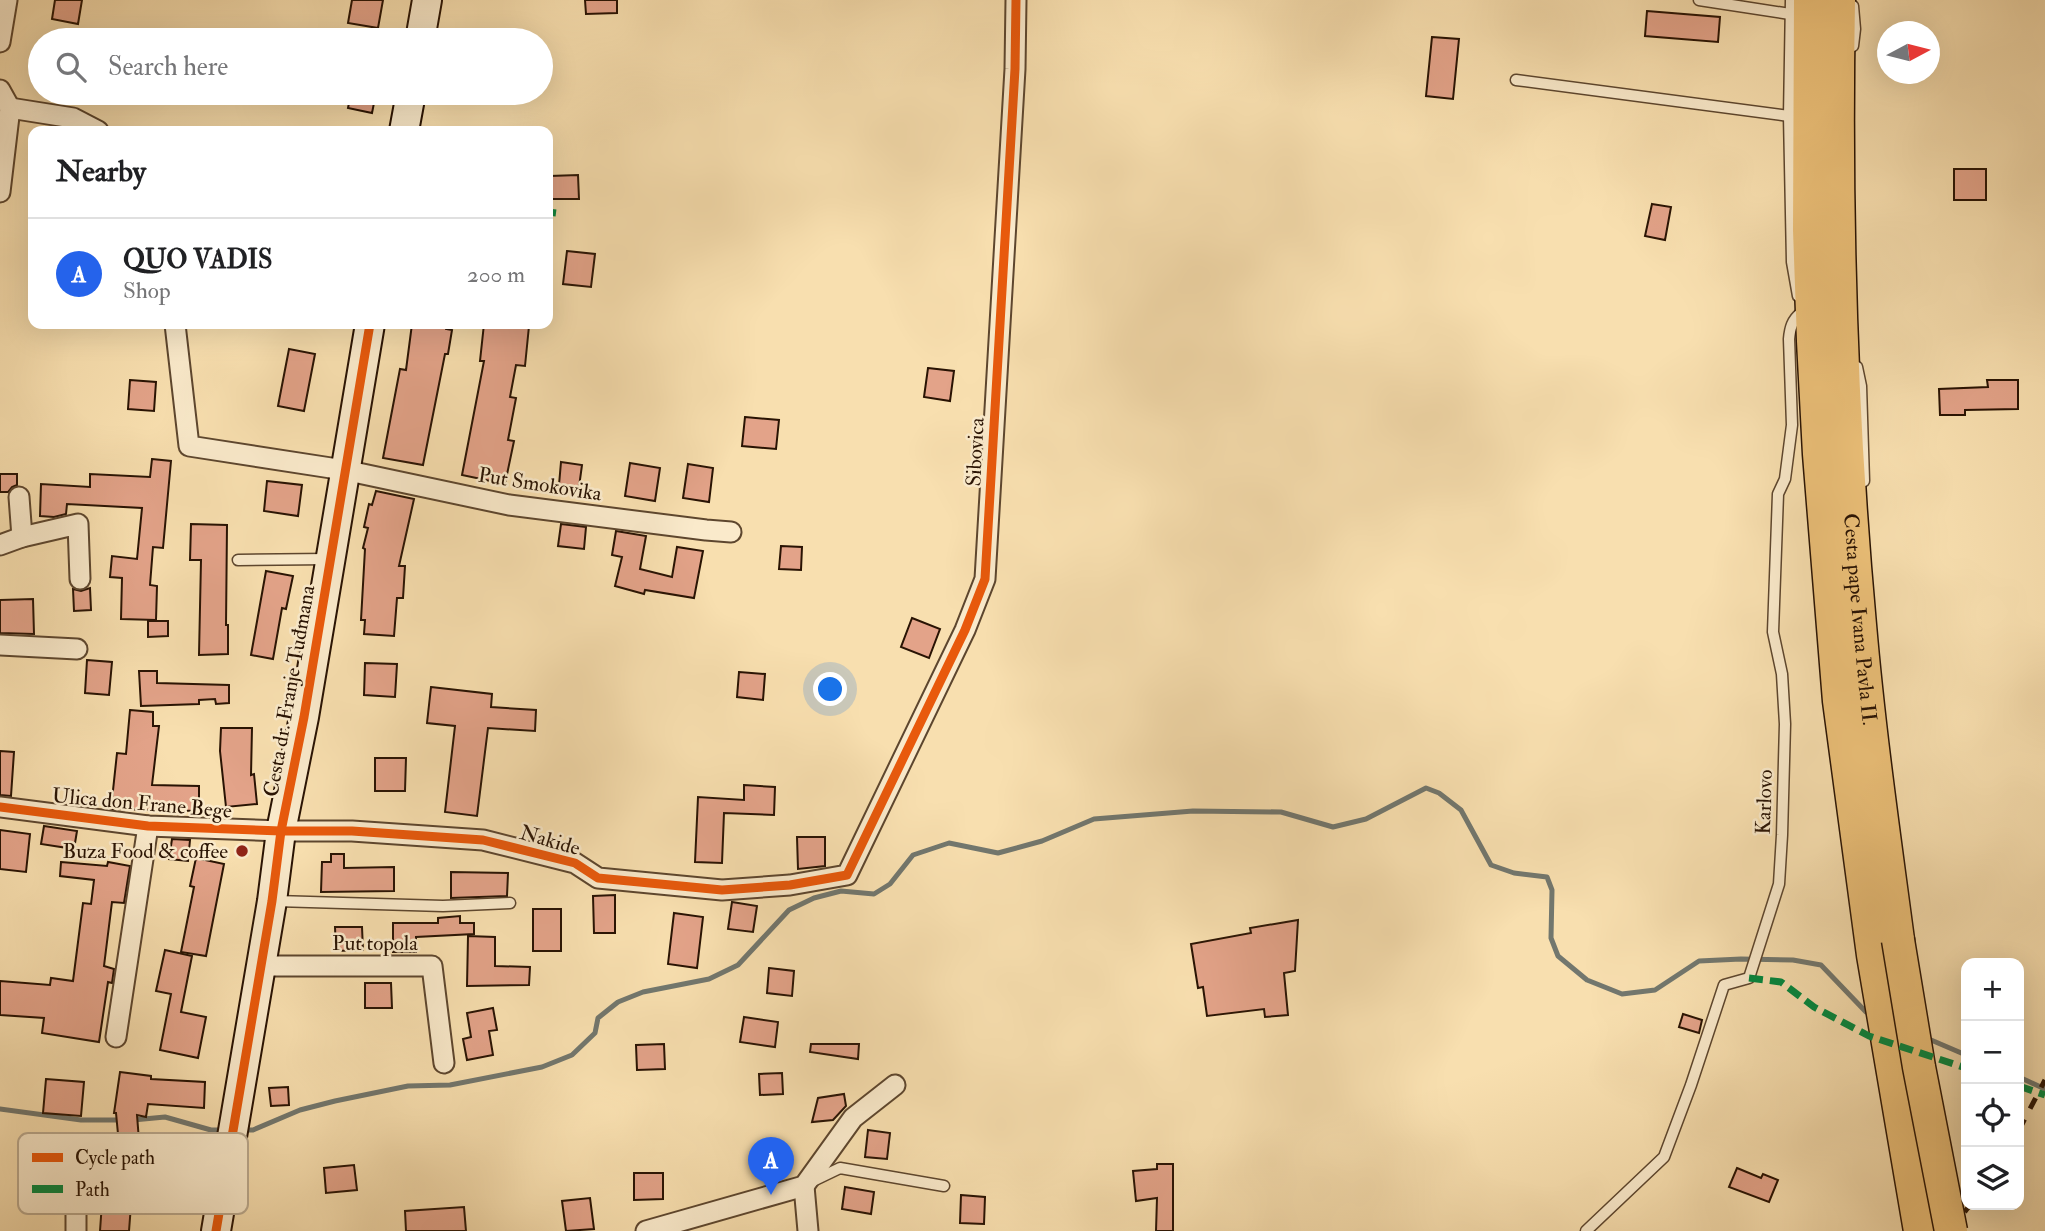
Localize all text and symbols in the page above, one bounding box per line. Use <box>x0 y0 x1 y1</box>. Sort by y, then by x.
north arrow <box>1877 21 1940 84</box>
search box <box>28 28 553 105</box>
icon: search <box>52 48 90 86</box>
text: Search here <box>108 51 228 83</box>
text: Nearby <box>56 153 146 190</box>
text: QUO VADIS <box>123 244 272 276</box>
text: A <box>72 260 86 289</box>
text: 200 m <box>467 260 525 289</box>
text: Shop <box>123 276 171 305</box>
street label: Sibovica <box>960 417 991 487</box>
street label: Put Smokovika <box>476 461 604 508</box>
street label: Cesta pape Ivana Pavla II. <box>1837 512 1883 727</box>
street label: Cesta dr. Franje Tuđmana <box>258 583 321 799</box>
your location <box>813 672 847 706</box>
street label: Karlovo <box>1750 769 1779 835</box>
street label: Ulica don Frane Bege <box>51 782 233 825</box>
street label: Nakide <box>517 819 583 862</box>
place label: Buza Food & coffee <box>62 838 228 865</box>
marker: Buza Food & coffee <box>234 843 250 859</box>
street label: Put topola <box>332 930 418 957</box>
map controls <box>1961 958 2024 1210</box>
button: + <box>1961 958 2024 1021</box>
button: − <box>1961 1021 2024 1084</box>
button: locate <box>1961 1084 2024 1147</box>
legend <box>18 1133 248 1214</box>
pin: A <box>748 1137 794 1195</box>
text: Cycle path <box>75 1146 155 1171</box>
button: layers <box>1961 1147 2024 1210</box>
text: Path <box>75 1178 110 1202</box>

